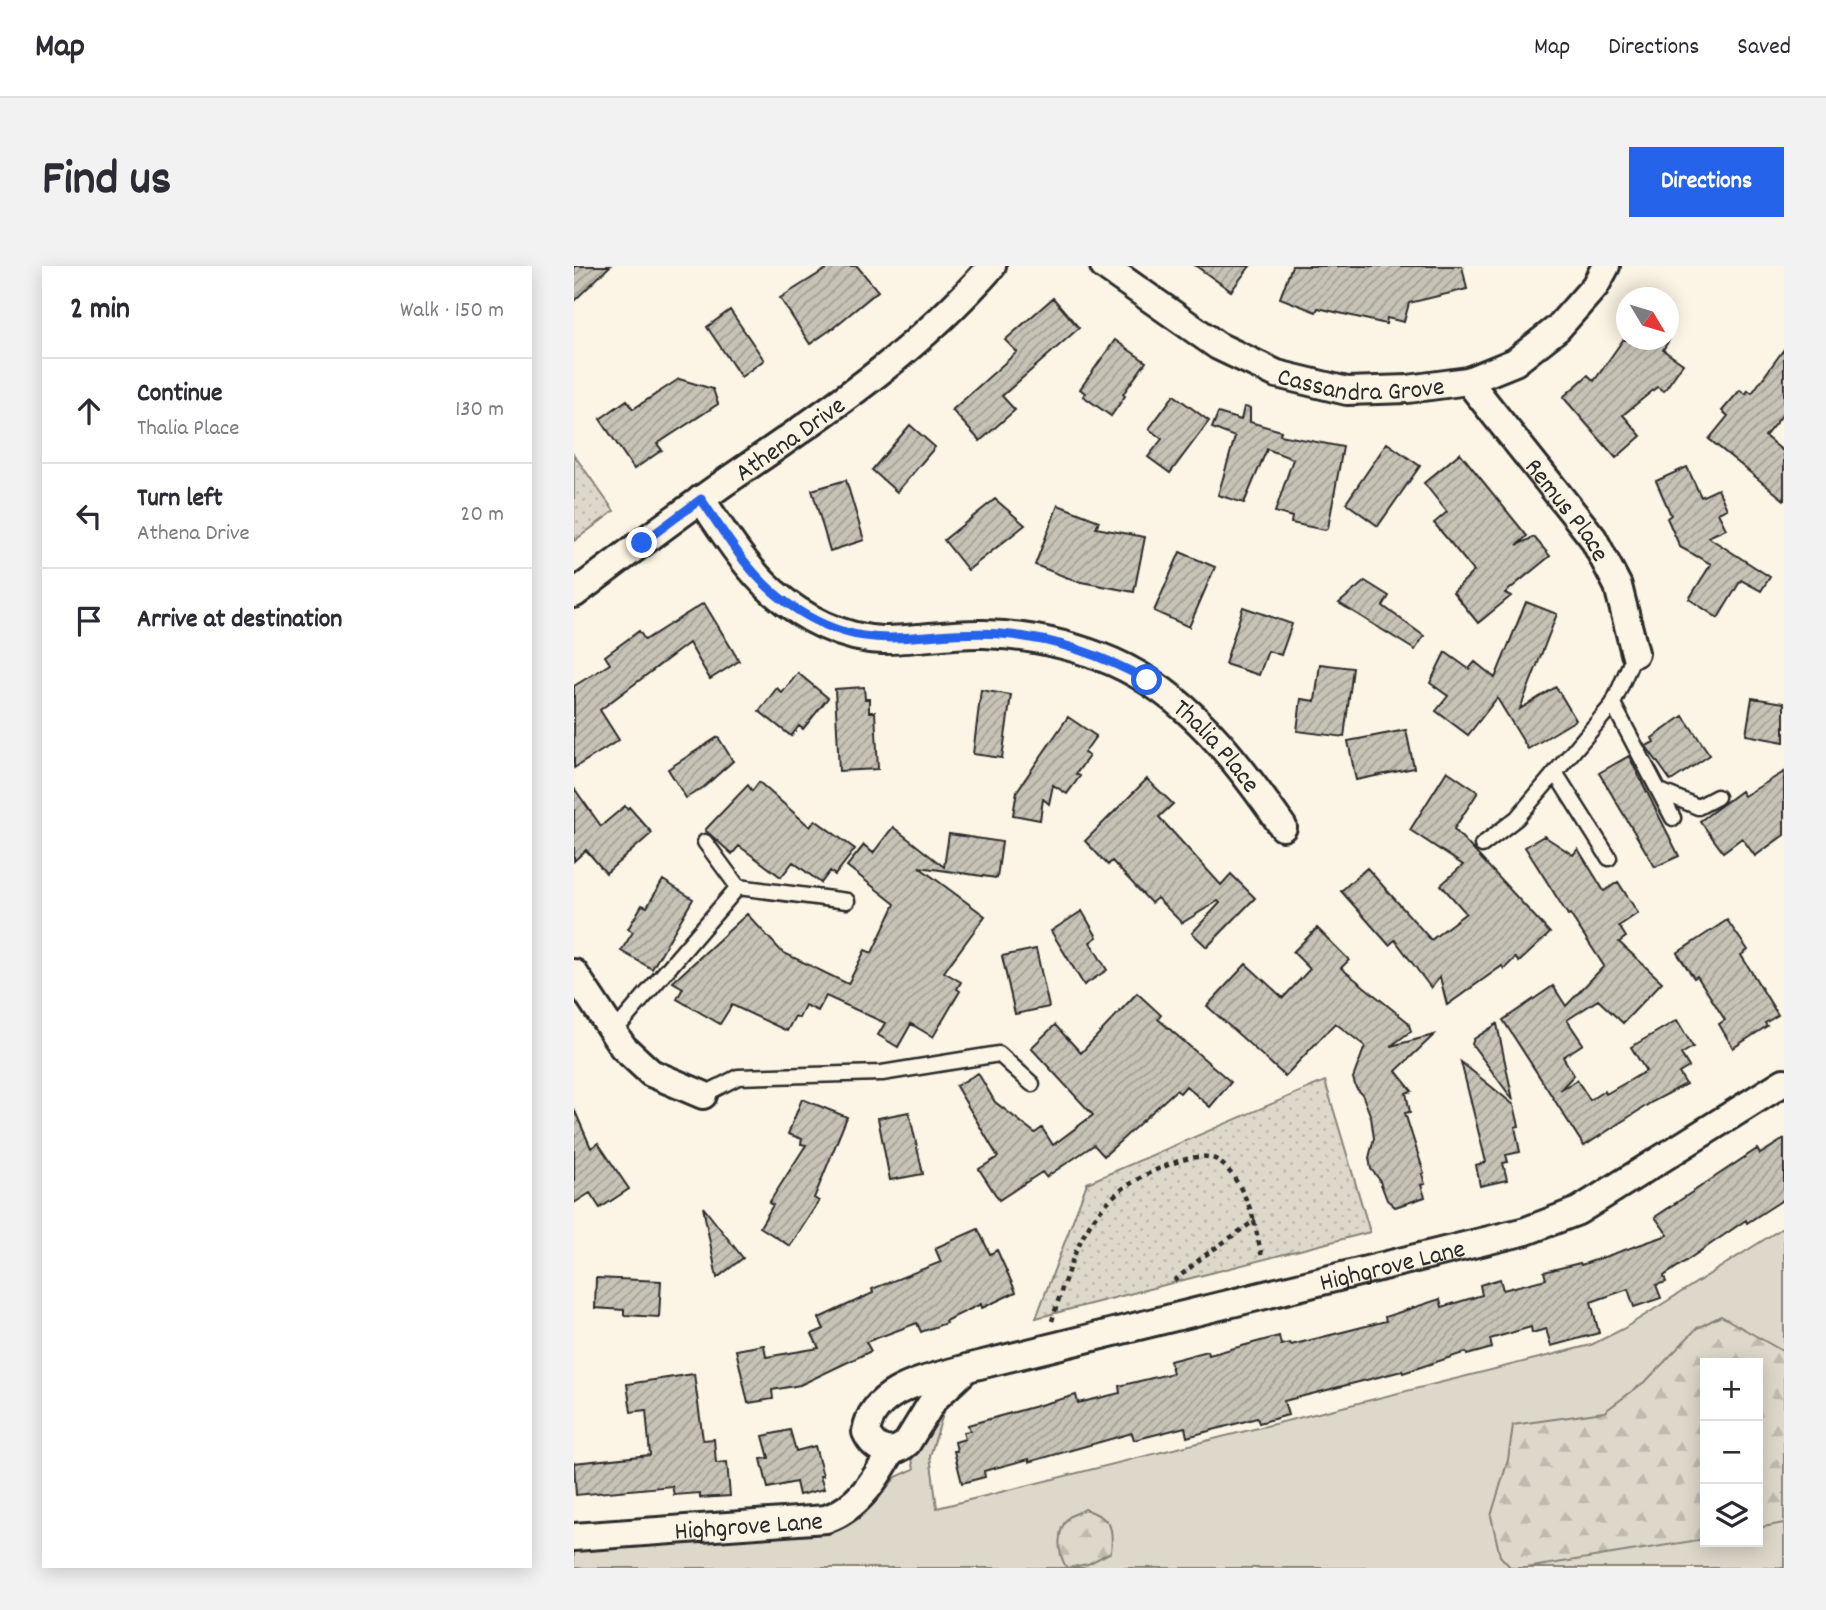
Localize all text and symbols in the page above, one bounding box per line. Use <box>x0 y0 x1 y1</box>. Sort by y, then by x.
text: Map <box>35 25 85 72</box>
text: Map <box>1534 31 1570 65</box>
text: Directions <box>1608 31 1699 65</box>
text: Saved <box>1737 31 1791 65</box>
text: Find us <box>42 147 171 217</box>
button: Directions <box>1629 147 1784 217</box>
north arrow <box>1616 287 1679 350</box>
text: 2 min <box>70 290 130 333</box>
text: Walk · 150 m <box>400 295 504 328</box>
street label: Cassandra Grove <box>1273 360 1447 413</box>
text: Continue <box>137 376 222 413</box>
street label: Athena Drive <box>728 389 854 492</box>
icon: ahead <box>70 392 108 430</box>
text: 130 m <box>455 394 504 427</box>
text: Thalia Place <box>137 413 239 446</box>
street label: Remus Place <box>1514 451 1617 569</box>
text: Turn left <box>137 481 223 518</box>
icon: left <box>70 497 108 535</box>
text: 20 m <box>460 499 504 532</box>
text: Athena Drive <box>137 518 250 551</box>
route end <box>626 527 657 558</box>
icon: arrive <box>70 602 108 640</box>
text: Arrive at destination <box>137 602 342 639</box>
route start <box>1131 664 1162 695</box>
street label: Thalia Place <box>1164 692 1268 802</box>
street label: Highgrove Lane <box>1316 1232 1469 1303</box>
map controls <box>1700 1358 1763 1547</box>
button: + <box>1700 1358 1763 1421</box>
button: − <box>1700 1421 1763 1484</box>
button: layers <box>1700 1484 1763 1547</box>
street label: Highgrove Lane <box>673 1504 824 1552</box>

